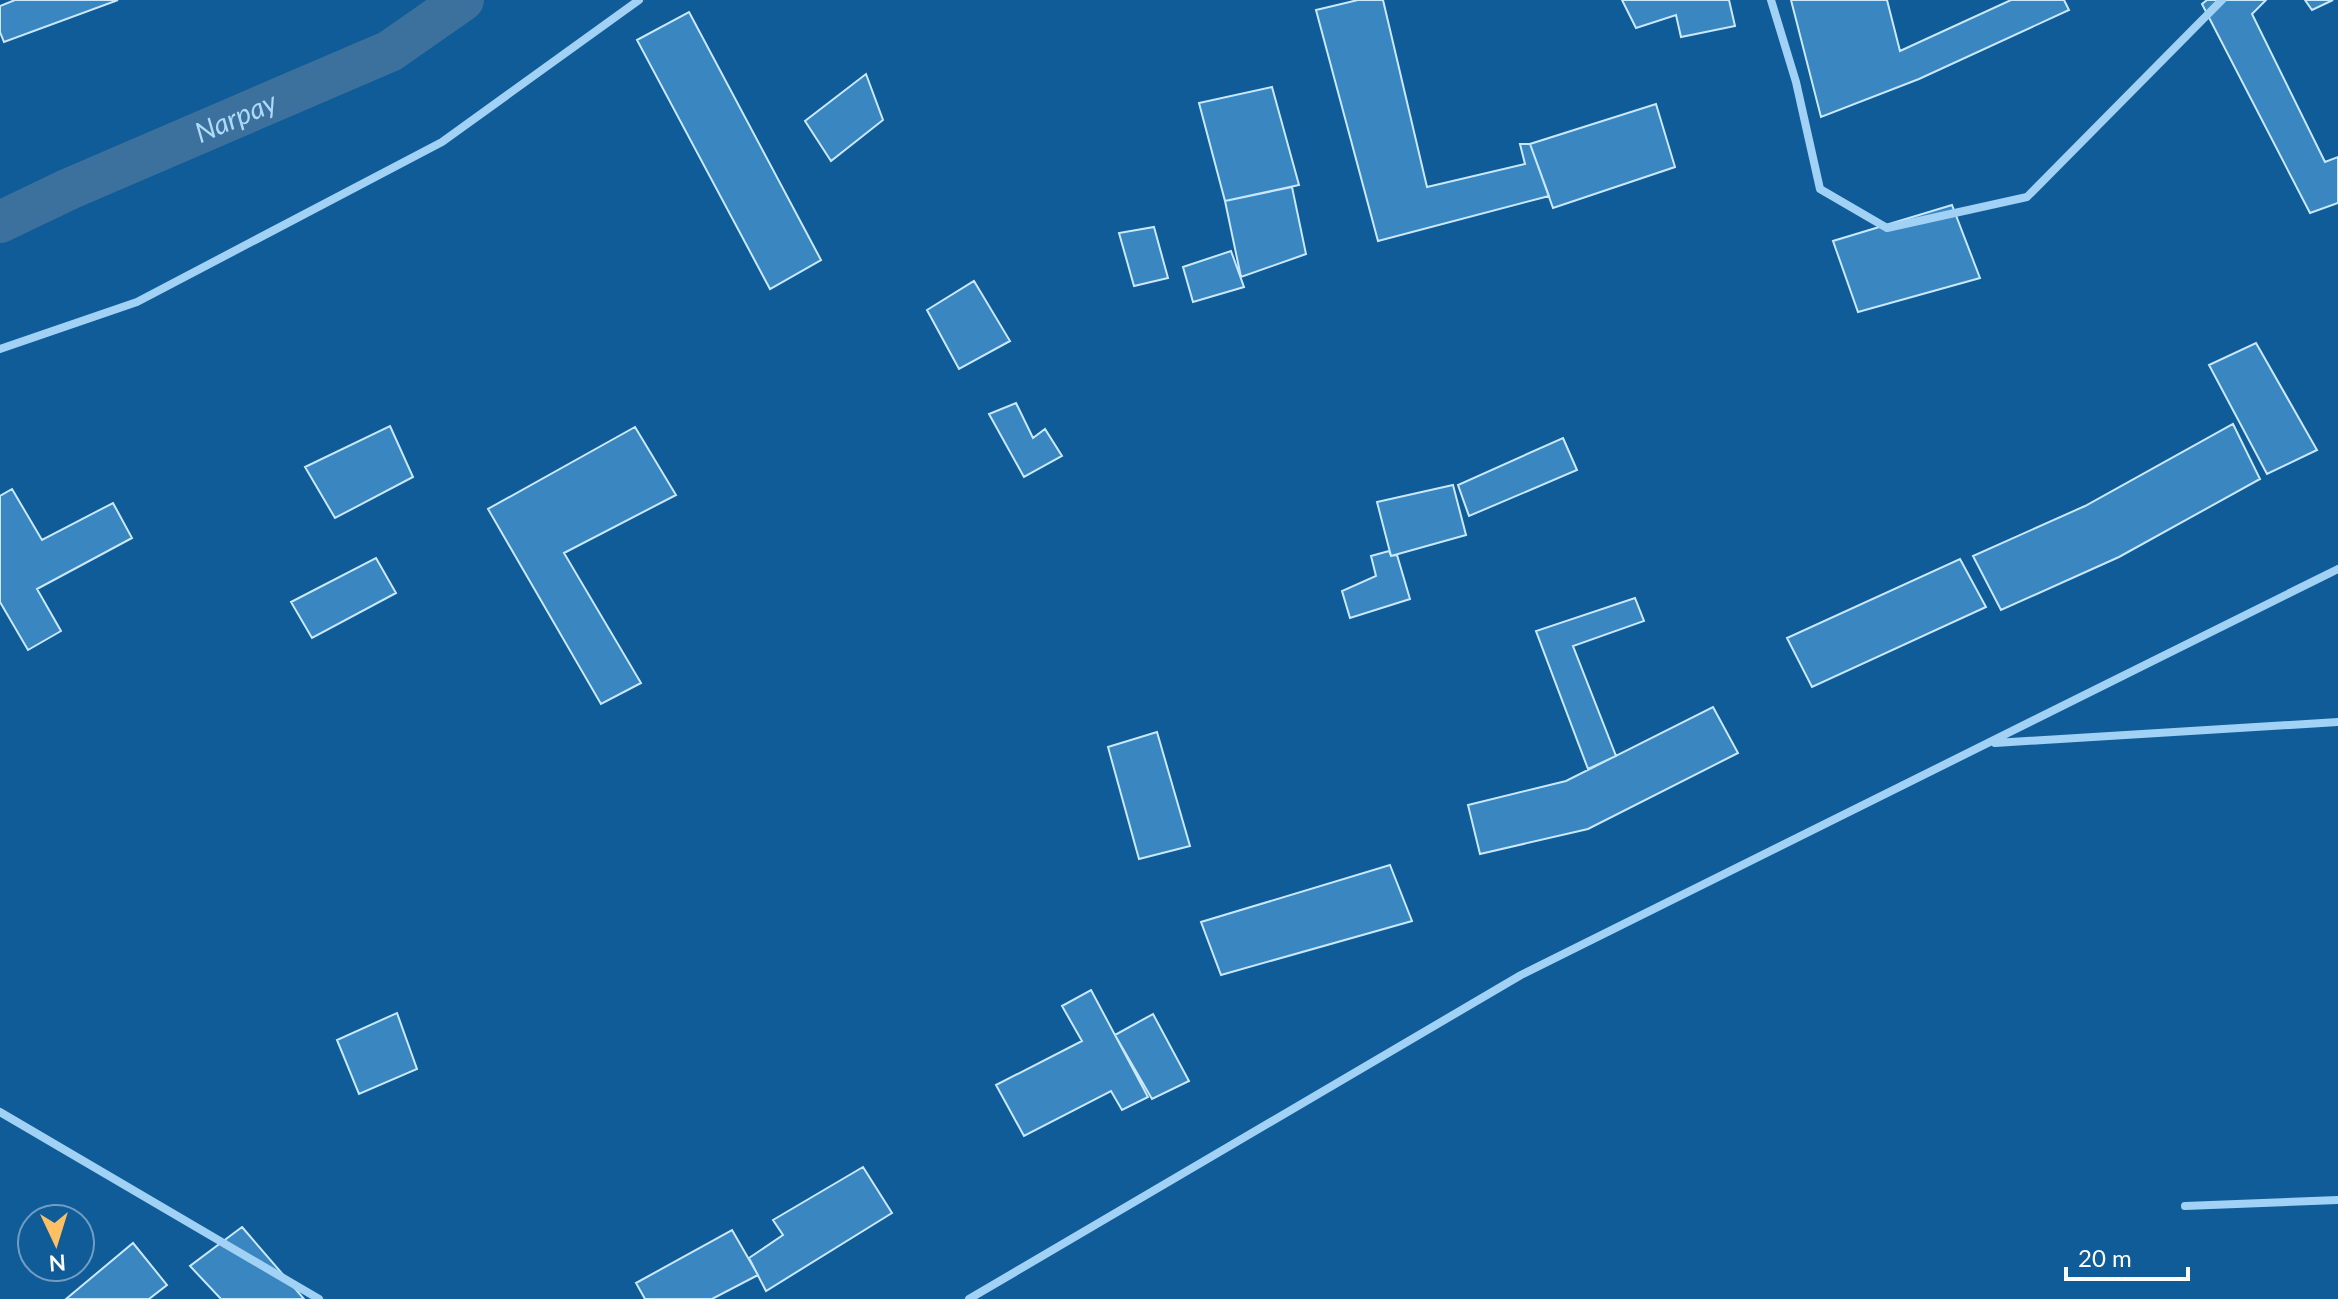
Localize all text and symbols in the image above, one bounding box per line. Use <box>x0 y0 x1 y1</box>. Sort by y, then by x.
water label: Narpay <box>189 84 282 149</box>
north arrow <box>16 1203 96 1283</box>
scale bar <box>2066 1231 2188 1281</box>
text: 20 m <box>2078 1243 2132 1272</box>
text: N <box>48 1249 67 1278</box>

